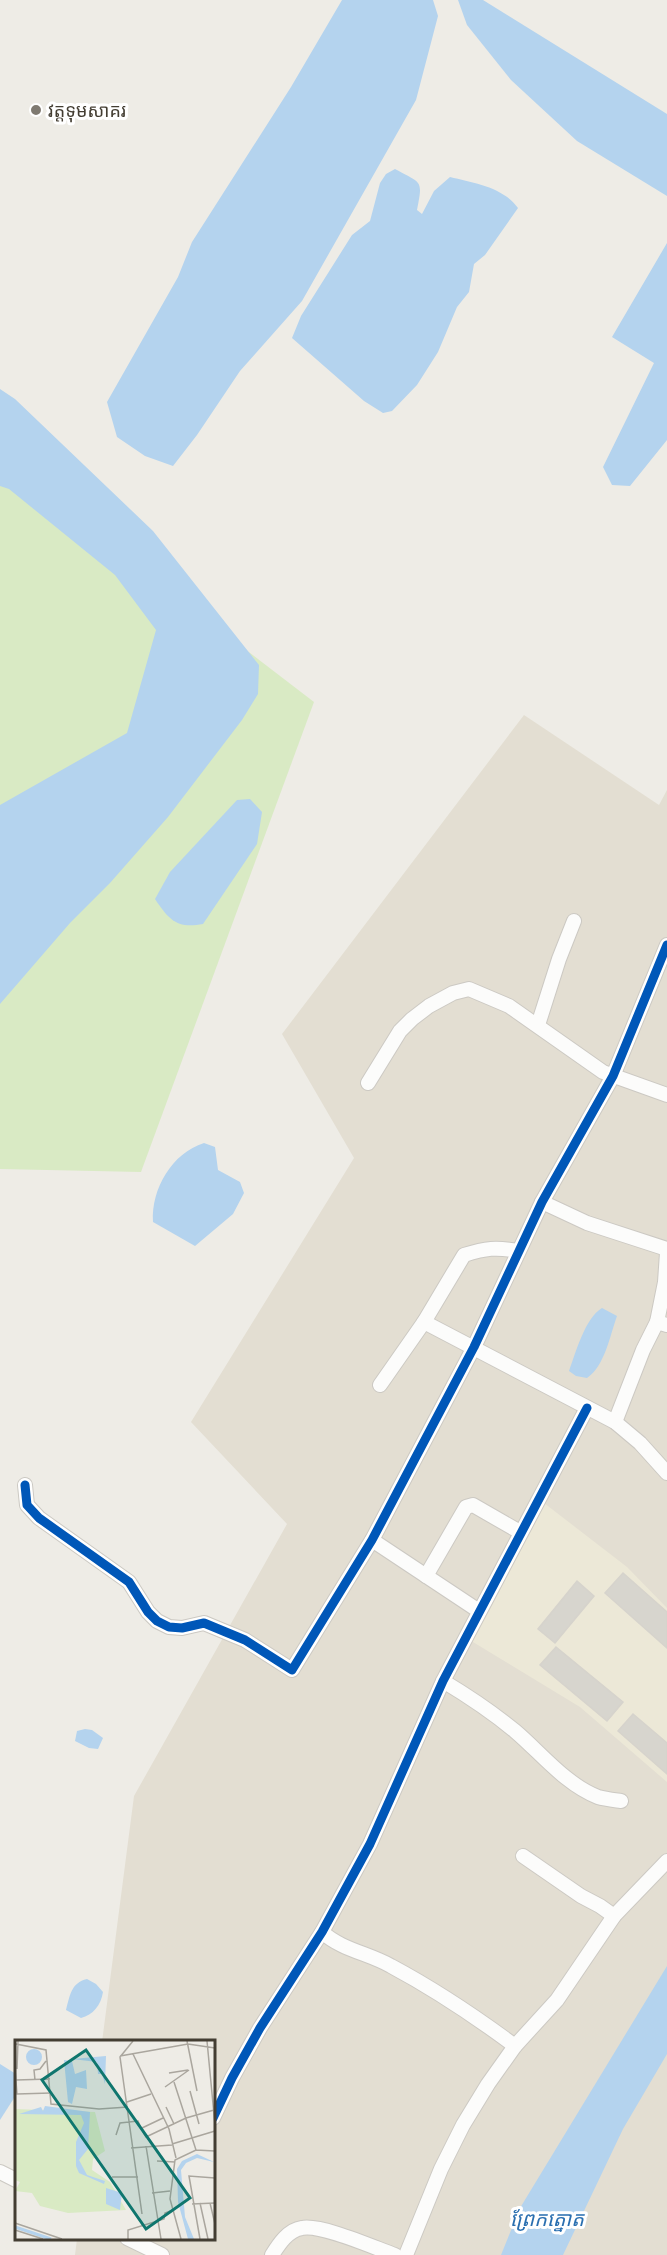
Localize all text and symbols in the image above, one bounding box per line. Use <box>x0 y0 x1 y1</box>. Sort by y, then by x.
place label: វត្តទុមសាគរ <box>48 100 126 123</box>
marker: វត្តទុមសាគរ <box>29 103 43 117</box>
inset map <box>15 2040 214 2240</box>
water label: ព្រែកត្នោត <box>510 2207 585 2232</box>

